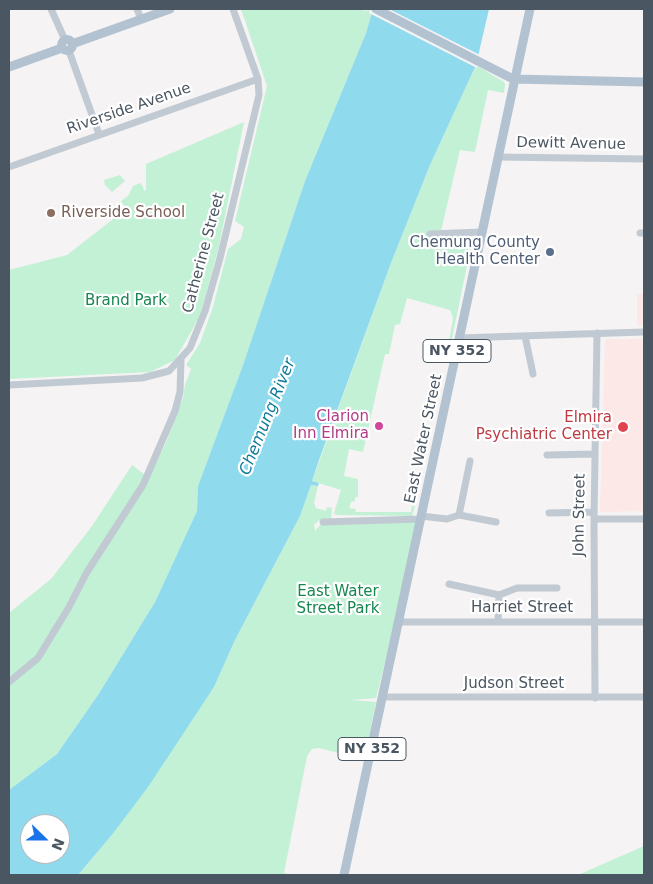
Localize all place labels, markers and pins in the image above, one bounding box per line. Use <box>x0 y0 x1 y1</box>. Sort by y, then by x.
place label: Riverside School <box>61 204 185 222</box>
marker: Riverside School <box>45 207 57 219</box>
place label: Chemung County Health Center <box>409 234 540 269</box>
marker: Chemung County Health Center <box>544 246 556 258</box>
place label: Clarion Inn Elmira <box>293 408 369 443</box>
place label: Elmira Psychiatric Center <box>476 409 612 444</box>
marker: Clarion Inn Elmira <box>373 420 385 432</box>
marker: Elmira Psychiatric Center <box>616 420 630 434</box>

